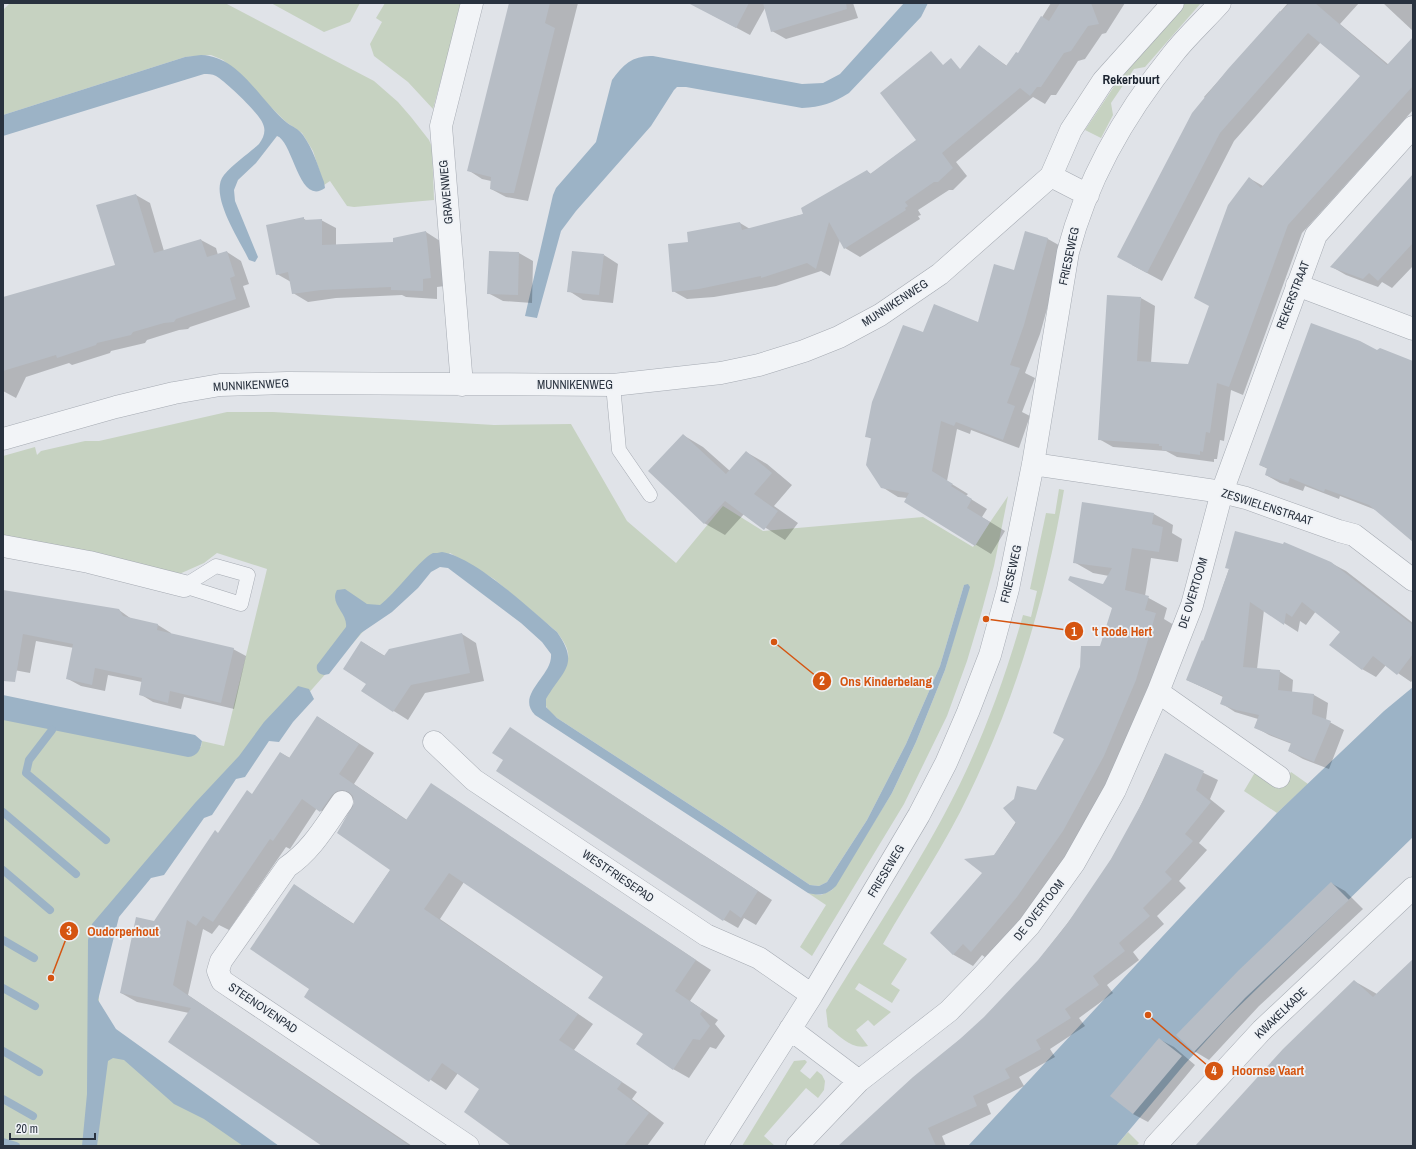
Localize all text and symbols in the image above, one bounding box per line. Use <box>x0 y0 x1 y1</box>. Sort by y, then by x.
district label: Rekerbuurt <box>1103 71 1160 88</box>
street label: GRAVENWEG <box>435 159 457 225</box>
street label: FRIESEWEG <box>1055 225 1083 287</box>
street label: REKERSTRAAT <box>1273 259 1313 331</box>
street label: MUNNIKENWEG <box>859 276 931 330</box>
street label: MUNNIKENWEG <box>213 375 289 395</box>
street label: MUNNIKENWEG <box>537 377 613 393</box>
street label: ZESWIELENSTRAAT <box>1219 485 1315 529</box>
street label: FRIESEWEG <box>997 543 1025 605</box>
street label: DE OVERTOOM <box>1175 556 1211 630</box>
callout: 't Rode Hert <box>1064 619 1159 644</box>
text: 't Rode Hert <box>1092 623 1152 640</box>
text: 1 <box>1071 624 1077 640</box>
callout: Ons Kinderbelang <box>812 668 940 693</box>
text: 2 <box>819 673 825 689</box>
text: Ons Kinderbelang <box>840 673 932 690</box>
street label: FRIESEWEG <box>864 842 908 900</box>
street label: WESTFRIESEPAD <box>579 846 657 906</box>
street label: DE OVERTOOM <box>1010 876 1068 944</box>
callout: Oudorperhout <box>59 919 167 944</box>
text: 3 <box>66 923 72 939</box>
text: Oudorperhout <box>87 923 159 940</box>
street label: STEENOVENPAD <box>225 979 301 1037</box>
street label: KWAKELKADE <box>1251 984 1311 1042</box>
callout: Hoornse Vaart <box>1204 1058 1312 1083</box>
text: Hoornse Vaart <box>1232 1062 1305 1079</box>
text: 4 <box>1211 1063 1217 1079</box>
scale bar <box>10 1115 95 1141</box>
text: 20 m <box>16 1121 38 1137</box>

